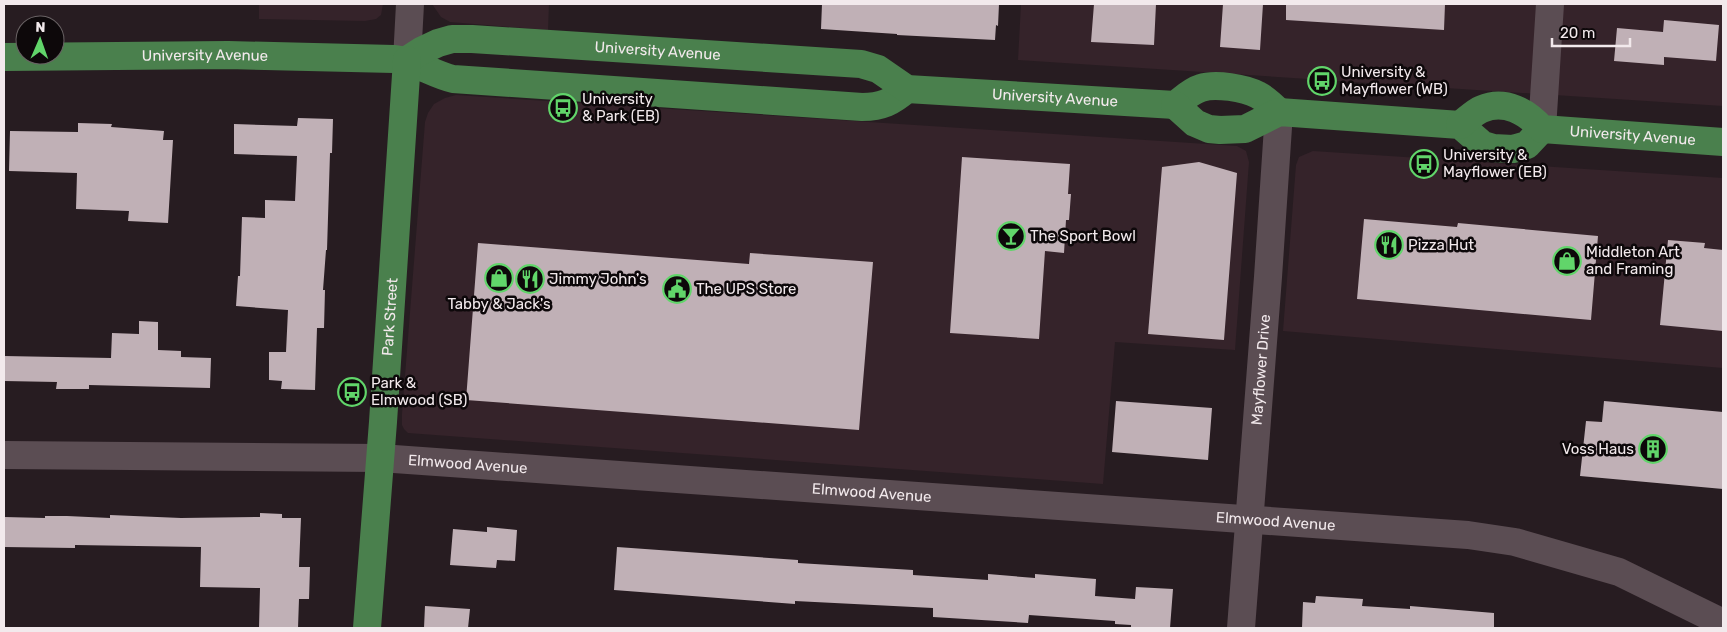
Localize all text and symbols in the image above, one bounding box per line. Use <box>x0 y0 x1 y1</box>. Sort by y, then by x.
north arrow <box>15 15 65 65</box>
scale bar <box>1552 15 1630 47</box>
text: N <box>35 19 46 36</box>
text: 20 m <box>1560 24 1595 42</box>
street label: University Avenue <box>594 38 721 64</box>
street label: University Avenue <box>142 46 268 65</box>
place label: University & Mayflower (WB) <box>1341 63 1448 98</box>
bus stop icon: University & Mayflower (WB) <box>1307 66 1337 96</box>
street label: University Avenue <box>991 85 1119 111</box>
place label: University & Park (EB) <box>582 90 660 125</box>
bus stop icon: University & Park (EB) <box>548 93 578 123</box>
street label: University Avenue <box>1569 122 1696 149</box>
place label: University & Mayflower (EB) <box>1443 146 1547 181</box>
bus stop icon: University & Mayflower (EB) <box>1409 149 1439 179</box>
bar icon: The Sport Bowl <box>996 221 1026 251</box>
place label: The Sport Bowl <box>1030 227 1136 245</box>
restaurant icon: Pizza Hut <box>1374 230 1404 260</box>
place label: Pizza Hut <box>1408 236 1474 254</box>
place label: Middleton Art and Framing <box>1586 243 1680 278</box>
shop icon: Middleton Art and Framing <box>1552 246 1582 276</box>
shop icon: Tabby & Jack's <box>484 263 514 293</box>
restaurant icon: Jimmy John's <box>515 264 545 294</box>
place label: Jimmy John's <box>549 270 647 288</box>
public building icon: The UPS Store <box>662 274 692 304</box>
street label: Park Street <box>378 277 402 356</box>
place label: The UPS Store <box>696 280 797 298</box>
place label: Tabby & Jack's <box>447 295 551 313</box>
street label: Mayflower Drive <box>1248 314 1274 426</box>
place label: Park & Elmwood (SB) <box>371 374 467 409</box>
bus stop icon: Park & Elmwood (SB) <box>337 377 367 407</box>
building icon: Voss Haus <box>1638 434 1668 464</box>
place label: Voss Haus <box>1562 440 1634 458</box>
street label: Elmwood Avenue <box>407 451 528 477</box>
street label: Elmwood Avenue <box>811 480 932 506</box>
street label: Elmwood Avenue <box>1215 508 1336 535</box>

